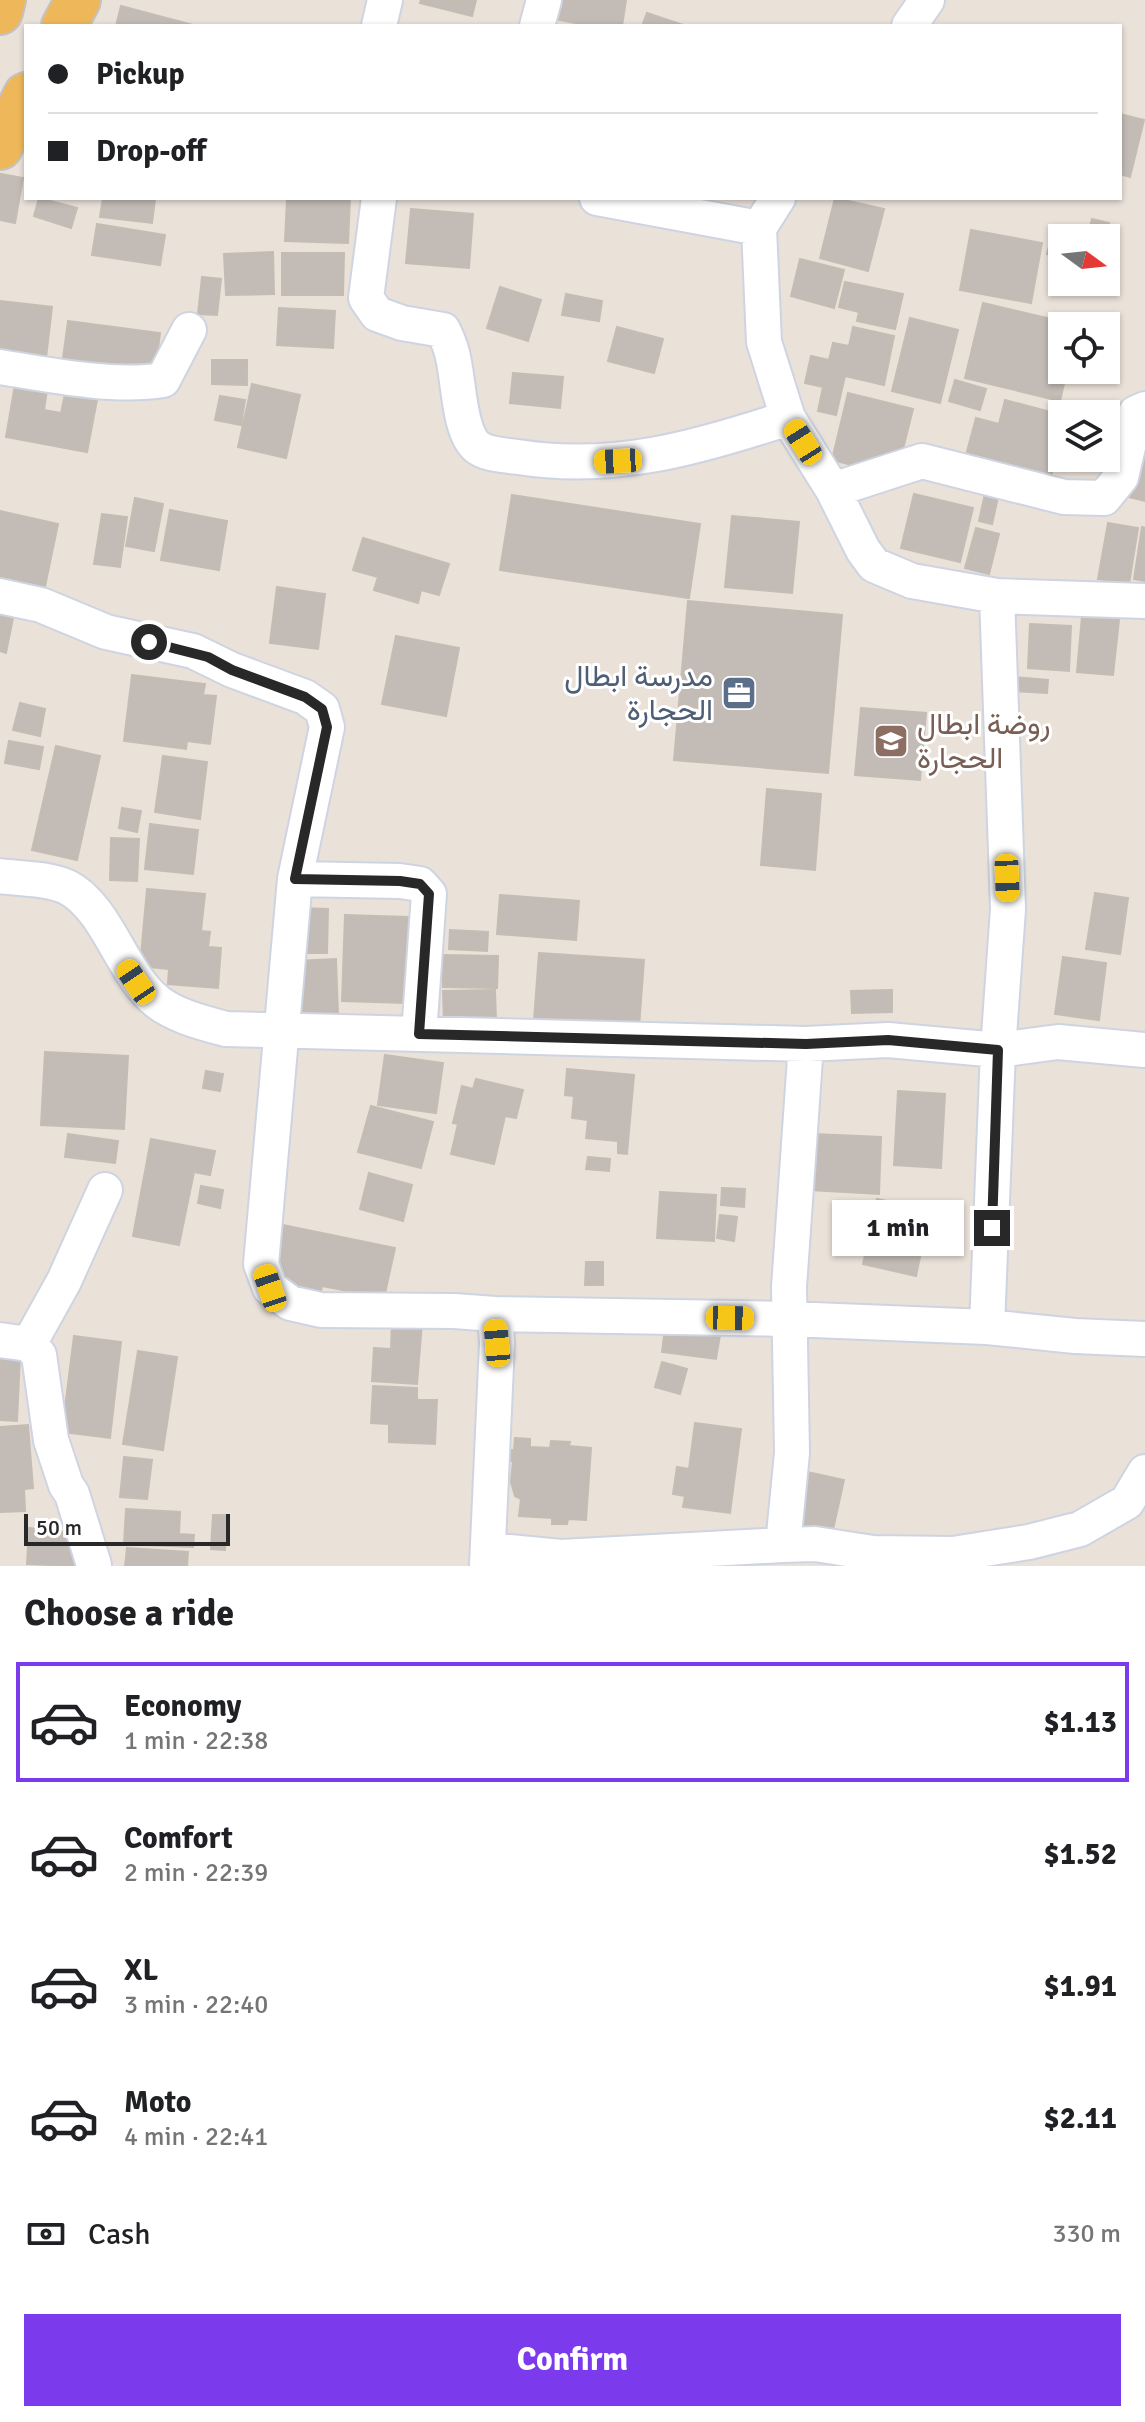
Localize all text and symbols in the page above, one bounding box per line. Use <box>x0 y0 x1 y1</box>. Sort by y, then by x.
text: Pickup <box>96 56 185 93</box>
text: Drop-off <box>96 133 206 170</box>
north arrow <box>1048 224 1120 296</box>
map controls <box>1048 224 1120 472</box>
button: locate <box>1048 312 1120 384</box>
button: layers <box>1048 400 1120 472</box>
car <box>780 415 826 469</box>
car <box>593 448 643 474</box>
route start <box>131 624 167 660</box>
place label: مدرسة ابطال الحجارة <box>564 658 713 729</box>
office icon: مدرسة ابطال الحجارة <box>720 674 758 712</box>
place label: روضة ابطال الحجارة <box>917 706 1051 777</box>
school or university icon: روضة ابطال الحجارة <box>872 722 910 760</box>
car <box>994 854 1020 902</box>
car <box>113 955 159 1009</box>
callout: 1 min <box>832 1200 964 1256</box>
route end <box>974 1210 1010 1246</box>
text: 1 min <box>867 1212 929 1244</box>
car <box>251 1261 289 1315</box>
car <box>706 1306 754 1330</box>
car <box>483 1318 511 1368</box>
scale bar <box>24 1510 230 1546</box>
text: 50 m <box>36 1514 82 1541</box>
text: Choose a ride <box>24 1591 234 1636</box>
icon: car <box>28 1686 100 1758</box>
text: Economy <box>124 1688 241 1725</box>
text: $1.13 <box>1044 1704 1117 1741</box>
text: 1 min · 22:38 <box>124 1725 268 1757</box>
icon: car <box>28 1818 100 1890</box>
text: Comfort <box>124 1820 233 1857</box>
text: $1.52 <box>1044 1836 1117 1873</box>
text: 2 min · 22:39 <box>124 1857 268 1889</box>
icon: car <box>28 1950 100 2022</box>
text: XL <box>124 1952 158 1989</box>
text: $1.91 <box>1044 1968 1117 2005</box>
text: 3 min · 22:40 <box>124 1989 268 2021</box>
icon: car <box>28 2082 100 2154</box>
text: Moto <box>124 2084 191 2121</box>
text: $2.11 <box>1044 2100 1117 2137</box>
text: 4 min · 22:41 <box>124 2121 268 2153</box>
icon: cash <box>24 2212 68 2256</box>
text: Cash <box>88 2216 151 2253</box>
text: 330 m <box>1052 2218 1121 2250</box>
button: Confirm <box>24 2314 1121 2406</box>

